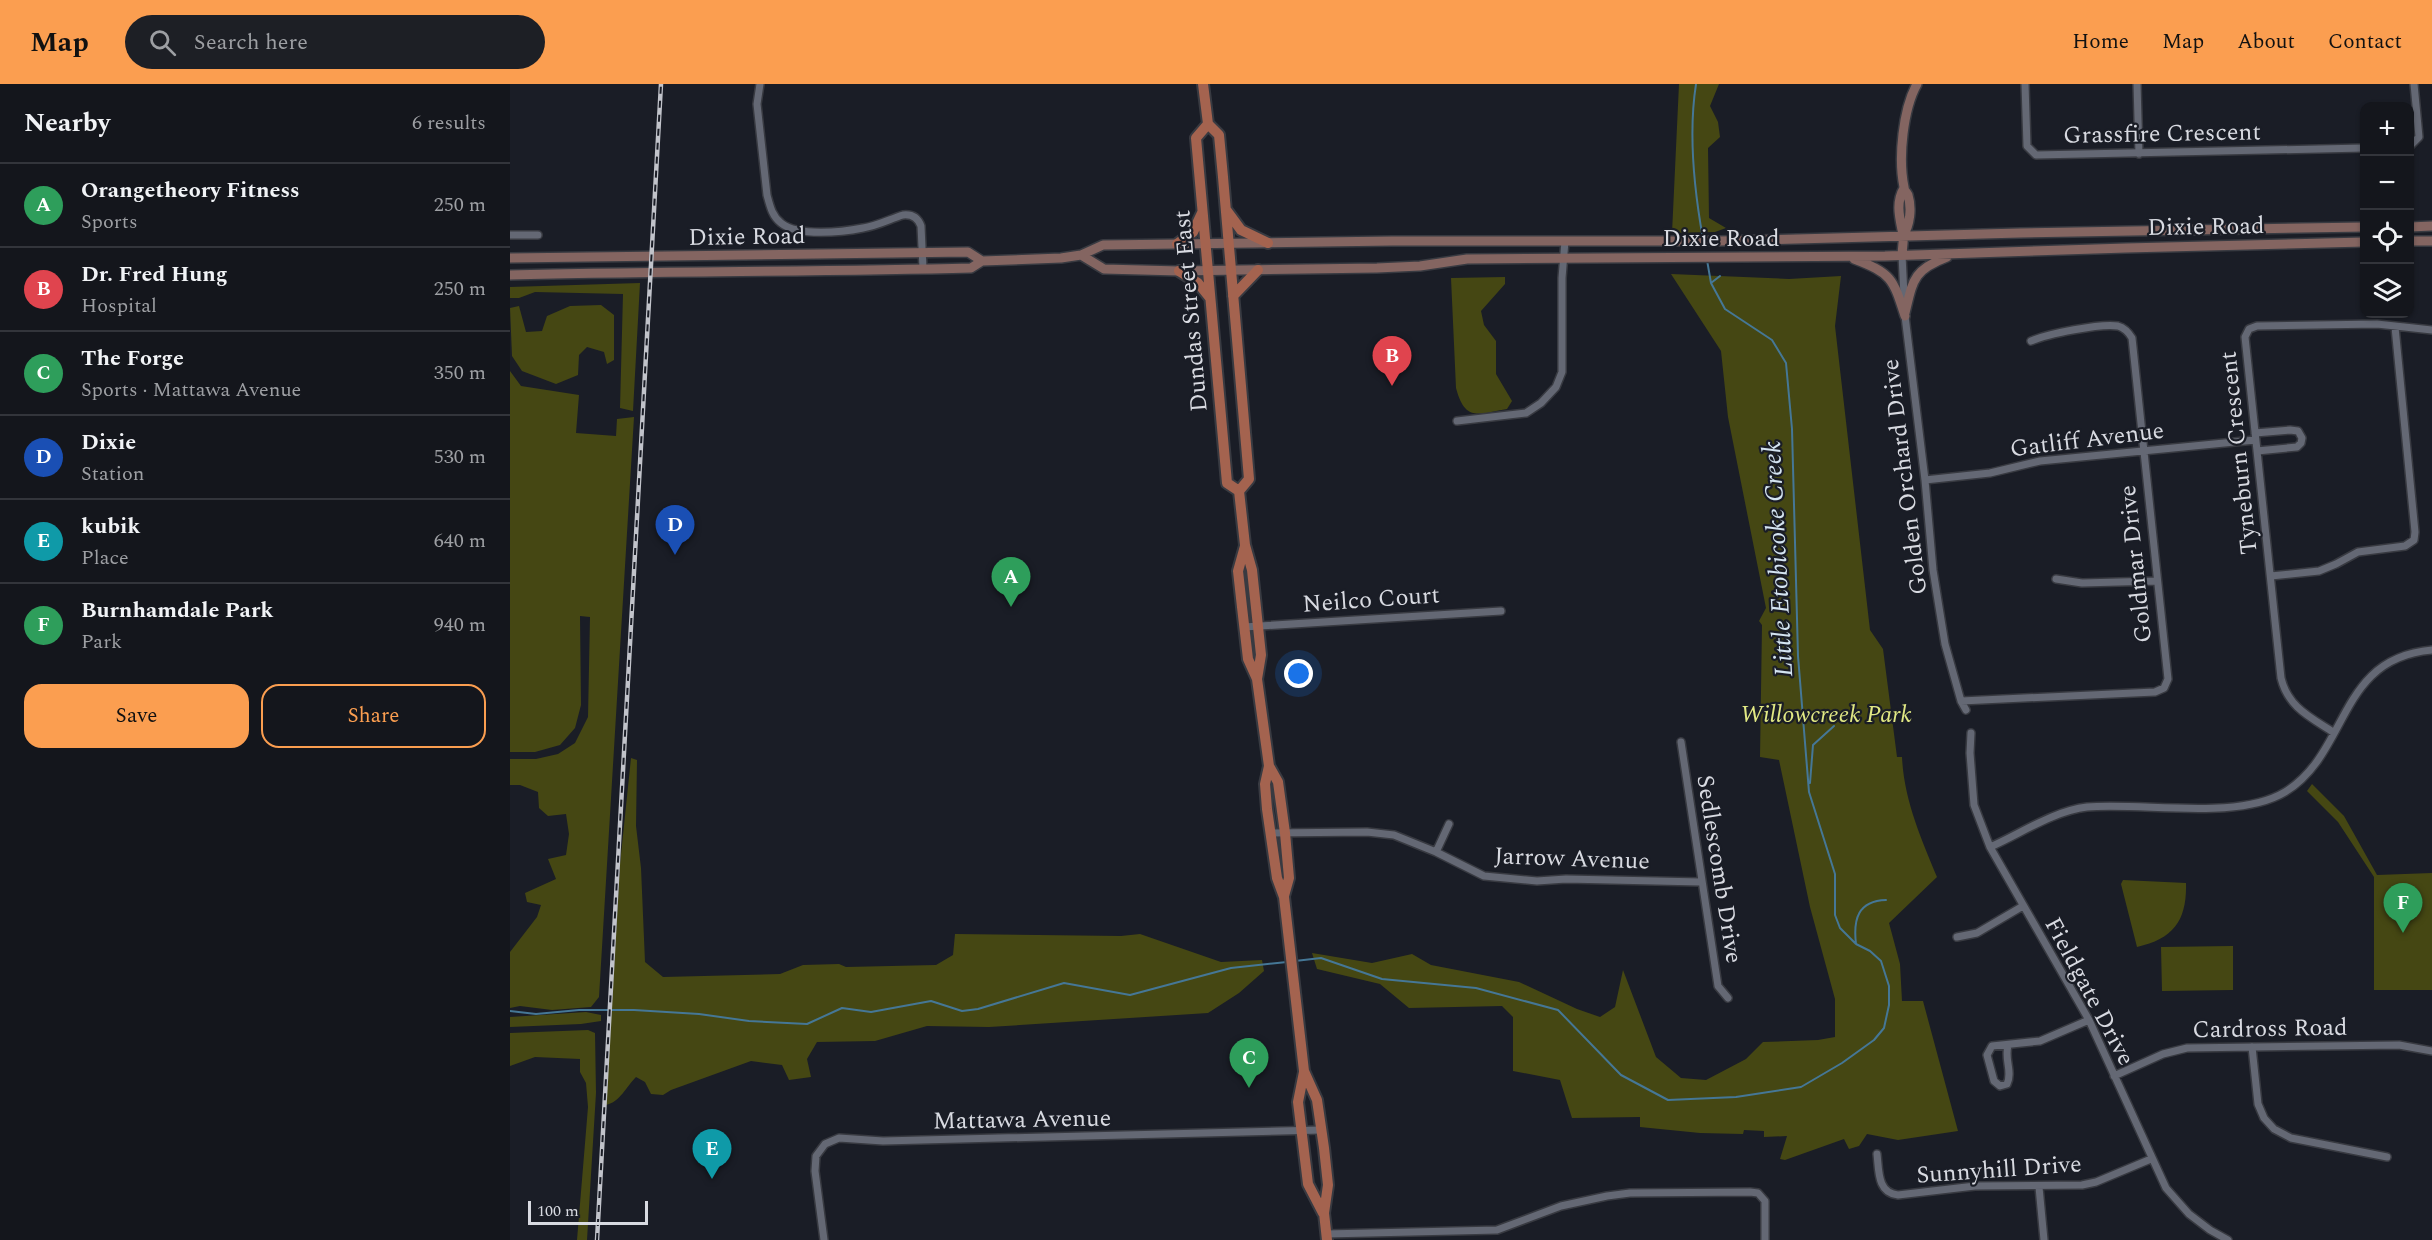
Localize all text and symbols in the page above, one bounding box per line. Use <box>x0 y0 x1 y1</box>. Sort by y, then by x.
search box <box>125 15 545 69</box>
text: Map <box>30 21 89 64</box>
icon: search <box>146 26 179 59</box>
text: Search here <box>194 26 308 59</box>
text: Home <box>2072 26 2129 58</box>
text: Map <box>2162 26 2204 58</box>
text: About <box>2237 26 2295 58</box>
text: Contact <box>2328 26 2402 58</box>
map controls <box>2360 102 2414 318</box>
button: + <box>2360 102 2414 156</box>
text: Nearby <box>24 103 110 143</box>
text: 6 results <box>412 108 486 138</box>
street label: Grassfire Crescent <box>2063 114 2261 154</box>
button: − <box>2360 156 2414 210</box>
text: Orangetheory Fitness <box>81 174 300 207</box>
text: A <box>36 190 51 220</box>
text: 250 m <box>434 190 486 220</box>
text: Sports <box>81 207 138 237</box>
street label: Dundas Street East <box>1164 208 1218 413</box>
street label: Dixie Road <box>2147 208 2265 246</box>
button: locate <box>2360 210 2414 264</box>
street label: Dixie Road <box>688 218 806 256</box>
street label: Dixie Road <box>1662 221 1780 257</box>
text: Dr. Fred Hung <box>81 258 228 291</box>
button: layers <box>2360 264 2414 318</box>
text: B <box>36 274 51 304</box>
text: 250 m <box>434 274 486 304</box>
text: Hospital <box>81 291 157 321</box>
pin: B <box>1372 336 1412 386</box>
text: The Forge <box>81 342 184 375</box>
street label: Tyneburn Crescent <box>2210 349 2268 556</box>
street label: Golden Orchard Drive <box>1873 357 1937 597</box>
text: C <box>36 358 51 388</box>
text: 350 m <box>434 358 486 388</box>
text: Sports · Mattawa Avenue <box>81 375 301 405</box>
street label: Gatliff Avenue <box>2008 413 2166 467</box>
text: Dixie <box>81 426 136 459</box>
water label: Little Etobicoke Creek <box>1752 440 1804 678</box>
text: D <box>35 442 52 472</box>
text: 530 m <box>434 442 486 472</box>
text: Station <box>81 459 144 489</box>
street label: Goldmar Drive <box>2110 483 2162 645</box>
pin: D <box>656 506 694 555</box>
text: kubik <box>81 510 141 543</box>
text: E <box>37 526 50 556</box>
text: 640 m <box>434 526 486 556</box>
text: Place <box>81 543 129 573</box>
pin: A <box>992 558 1030 607</box>
street label: Neilco Court <box>1301 577 1441 623</box>
text: Burnhamdale Park <box>81 594 274 627</box>
text: F <box>37 610 50 640</box>
text: 940 m <box>434 610 486 640</box>
text: Park <box>81 627 122 657</box>
your location <box>1284 659 1313 688</box>
button: Save <box>24 684 249 748</box>
button: Share <box>261 684 486 748</box>
park label: Willowcreek Park <box>1740 697 1912 733</box>
street label: Sedlescomb Drive <box>1686 772 1752 966</box>
street label: Jarrow Avenue <box>1494 838 1650 880</box>
pin: F <box>2384 884 2422 933</box>
street label: Fieldgate Drive <box>2035 911 2143 1072</box>
street label: Cardross Road <box>2192 1010 2348 1048</box>
pin: C <box>1230 1038 1268 1088</box>
street label: Mattawa Avenue <box>932 1100 1112 1140</box>
pin: E <box>692 1130 732 1179</box>
street label: Sunnyhill Drive <box>1915 1146 2083 1194</box>
scale bar <box>528 1198 648 1226</box>
text: 100 m <box>537 1199 579 1223</box>

